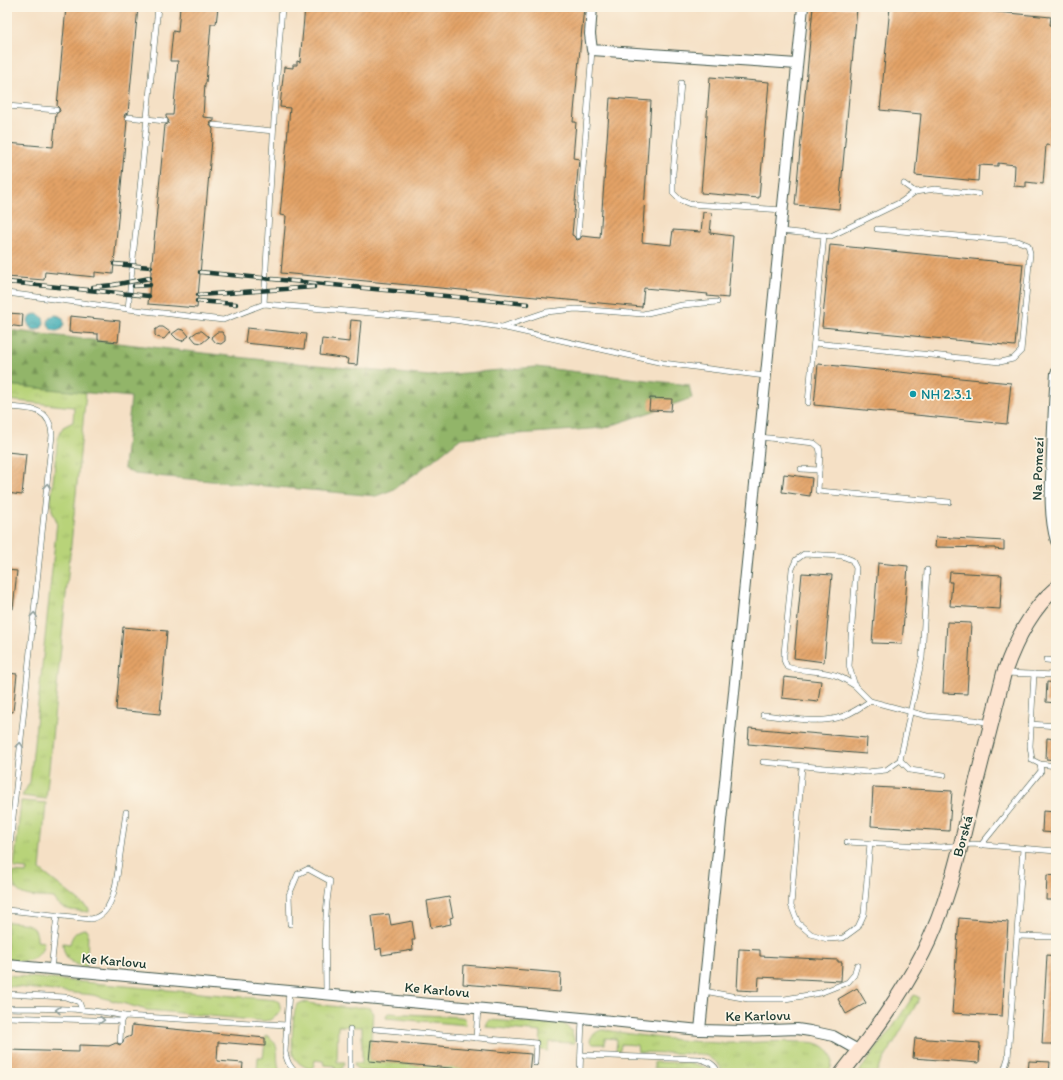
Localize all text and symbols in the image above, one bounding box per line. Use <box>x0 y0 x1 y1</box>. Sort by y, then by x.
place label: NH 2.3.1 <box>921 386 972 403</box>
marker: NH 2.3.1 <box>908 389 918 399</box>
street label: Na Pomezí <box>1028 437 1048 501</box>
one-way arrow <box>42 483 51 489</box>
one-way arrow <box>29 612 38 618</box>
one-way arrow <box>16 742 25 748</box>
street label: Borská <box>949 813 977 859</box>
street label: Ke Karlovu <box>81 950 147 972</box>
street label: Ke Karlovu <box>404 979 470 1001</box>
one-way arrow <box>55 1005 61 1014</box>
street label: Ke Karlovu <box>725 1007 791 1025</box>
one-way arrow <box>99 1016 105 1024</box>

